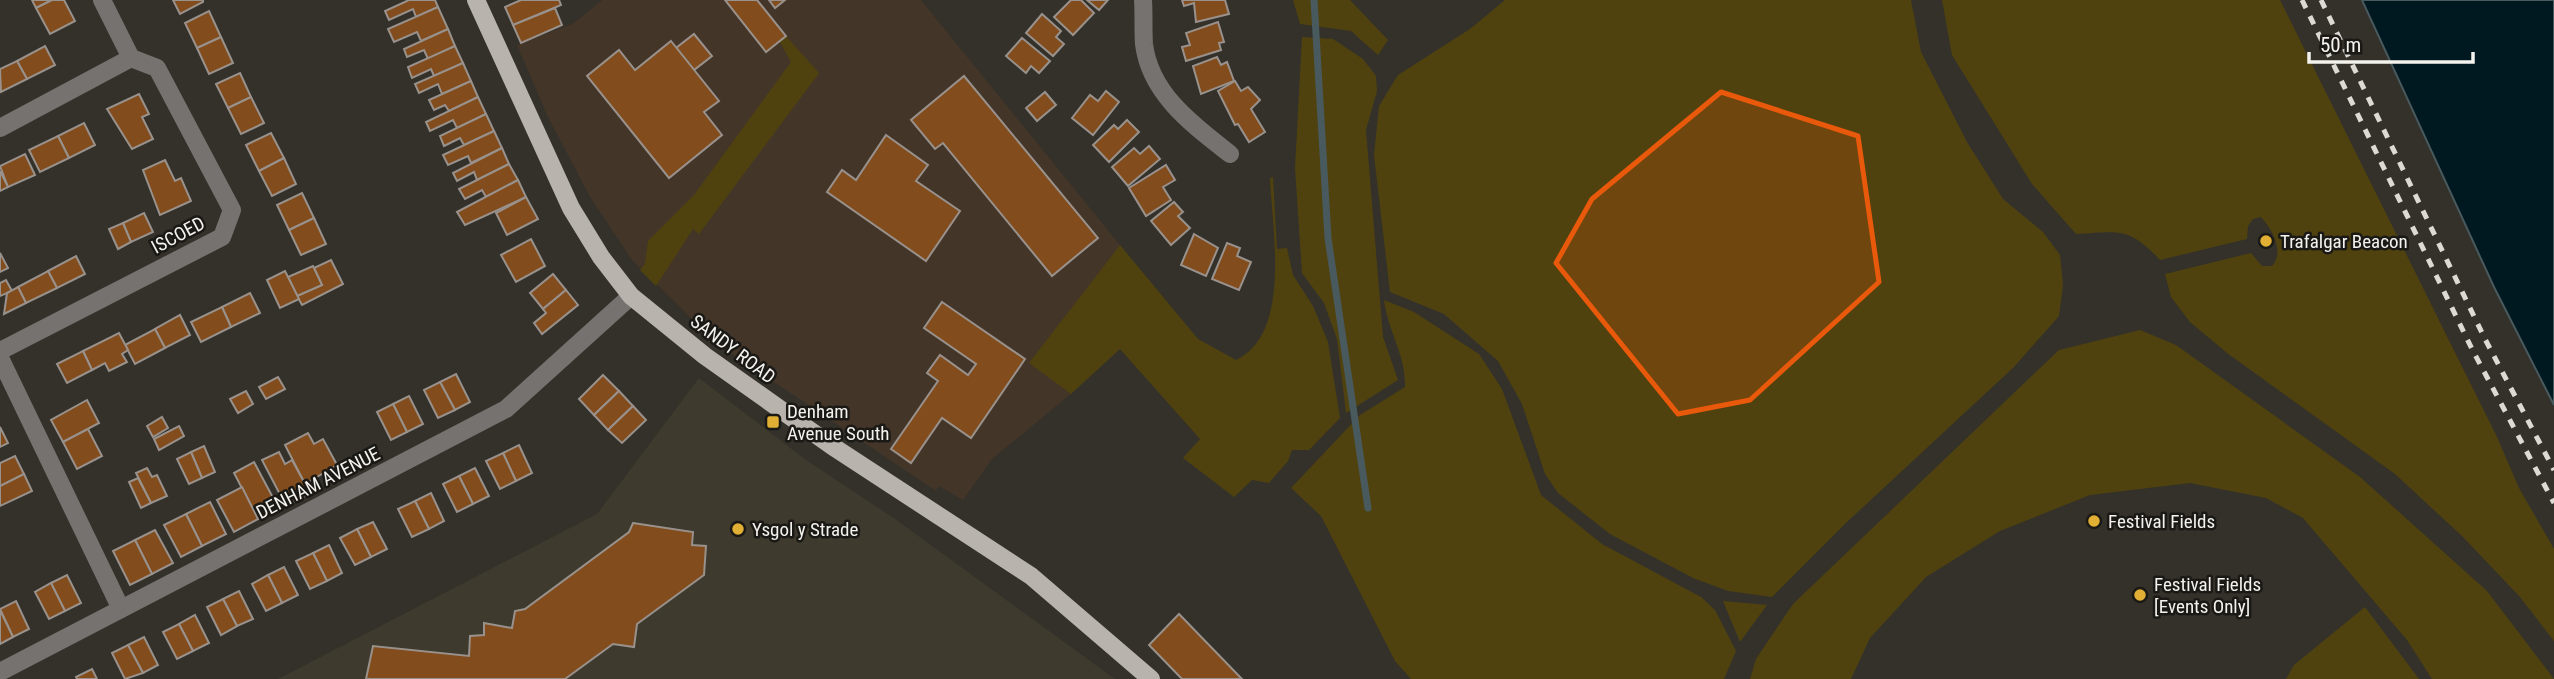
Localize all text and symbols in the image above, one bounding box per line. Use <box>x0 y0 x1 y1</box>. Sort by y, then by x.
scale bar <box>2309 21 2474 65</box>
text: 50 m <box>2320 33 2361 57</box>
street label: ISCOED <box>147 211 209 259</box>
place label: Trafalgar Beacon <box>2280 230 2408 253</box>
marker: Trafalgar Beacon <box>2258 233 2274 249</box>
street label: SANDY ROAD <box>686 310 780 388</box>
place label: Denham Avenue South <box>787 400 889 445</box>
marker: Denham Avenue South <box>765 414 781 430</box>
street label: DENHAM AVENUE <box>252 442 384 524</box>
place label: Festival Fields <box>2108 510 2215 533</box>
marker: Festival Fields <box>2086 513 2102 529</box>
place label: Ysgol y Strade <box>752 518 858 541</box>
marker: Ysgol y Strade <box>730 521 746 537</box>
place label: Festival Fields [Events Only] <box>2154 573 2261 618</box>
marker: Festival Fields [Events Only] <box>2132 587 2148 603</box>

